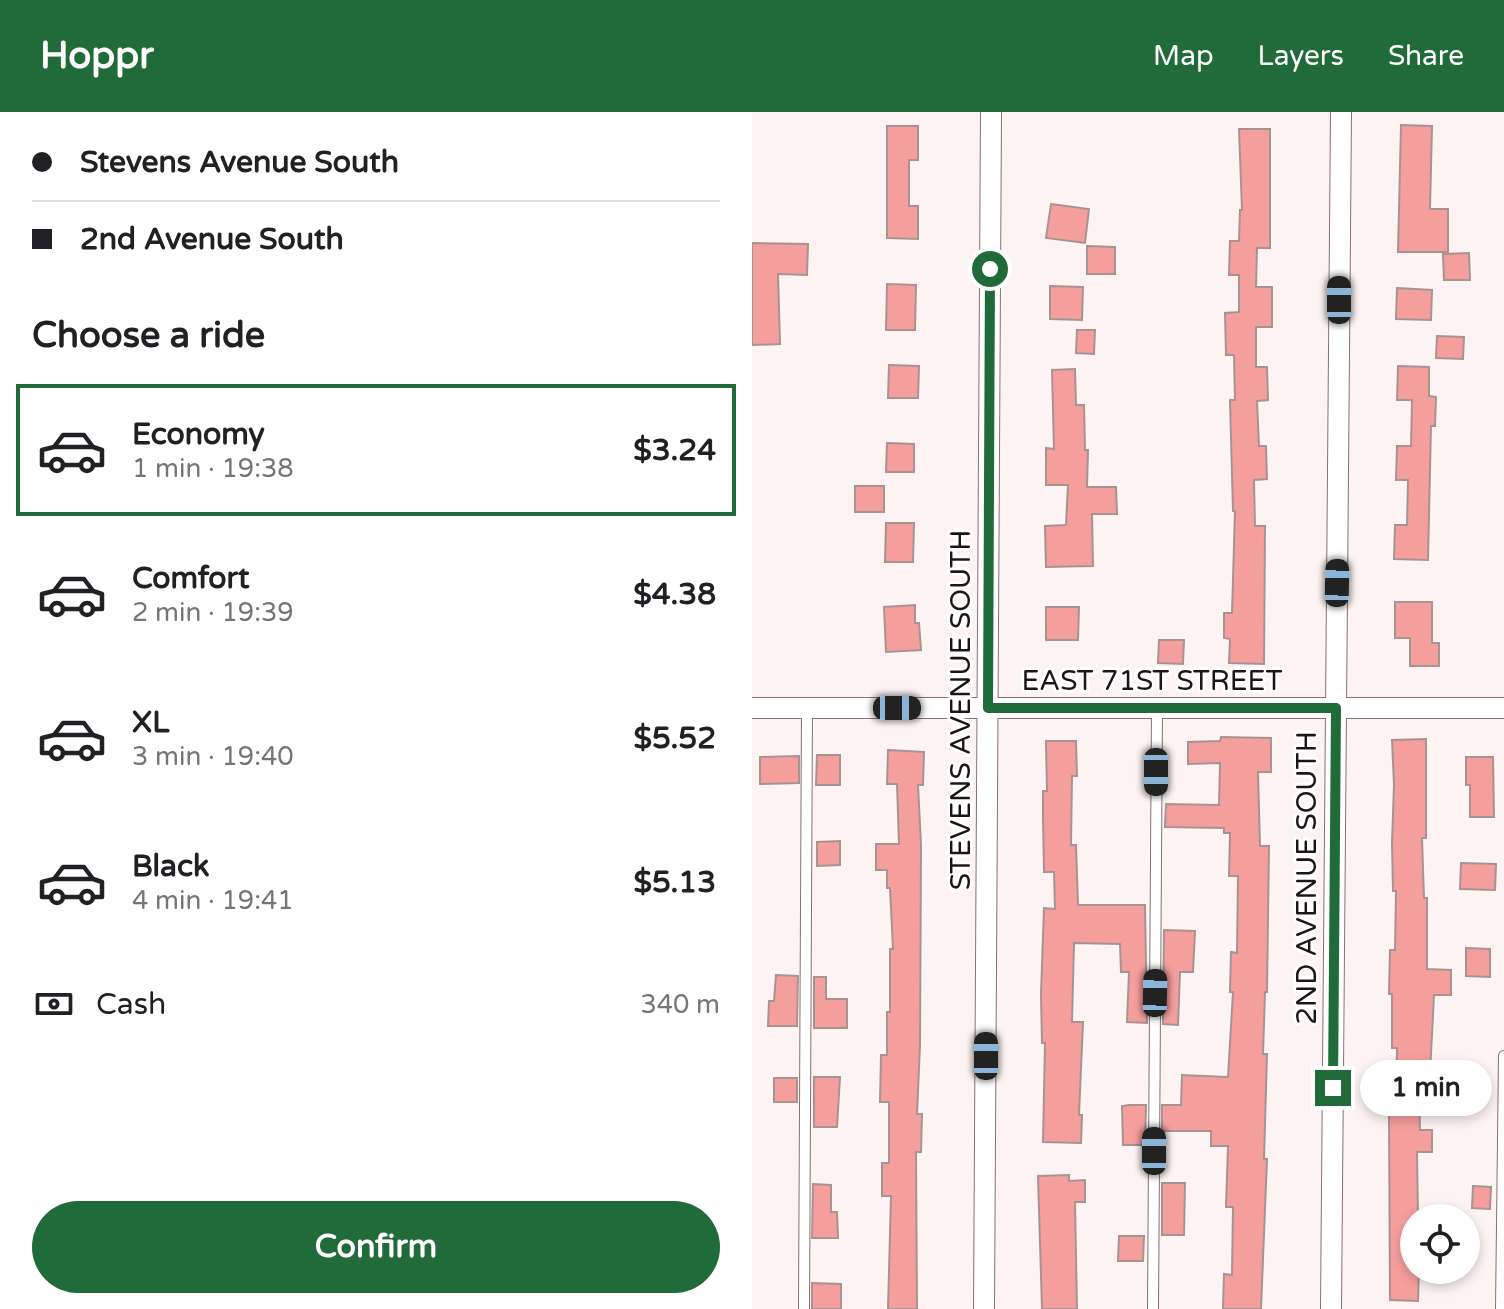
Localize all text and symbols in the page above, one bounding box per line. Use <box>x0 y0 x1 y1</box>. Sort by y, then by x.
text: Hoppr <box>40 33 154 79</box>
text: Map <box>1153 39 1214 73</box>
text: Layers <box>1258 39 1344 73</box>
text: Share <box>1388 39 1464 73</box>
text: Stevens Avenue South <box>80 144 399 181</box>
text: 2nd Avenue South <box>80 221 344 258</box>
route start <box>972 251 1008 287</box>
car <box>1327 276 1351 324</box>
text: Choose a ride <box>32 314 265 357</box>
icon: car <box>36 414 108 486</box>
text: Economy <box>132 416 265 453</box>
text: $3.24 <box>633 432 716 469</box>
text: 1 min · 19:38 <box>132 453 294 484</box>
street label: STEVENS AVENUE SOUTH <box>944 530 978 890</box>
icon: car <box>36 558 108 630</box>
car <box>1325 559 1349 607</box>
text: Comfort <box>132 560 250 597</box>
text: $4.38 <box>633 576 716 613</box>
text: 2 min · 19:39 <box>132 597 294 628</box>
street label: EAST 71ST STREET <box>1022 664 1283 698</box>
car <box>873 696 921 720</box>
icon: car <box>36 702 108 774</box>
text: XL <box>132 704 169 741</box>
text: $5.52 <box>634 720 716 757</box>
street label: 2ND AVENUE SOUTH <box>1290 731 1324 1025</box>
text: 3 min · 19:40 <box>132 741 294 772</box>
car <box>1144 748 1168 796</box>
icon: car <box>36 846 108 918</box>
text: Black <box>132 848 209 885</box>
text: $5.13 <box>634 864 716 901</box>
text: 4 min · 19:41 <box>132 885 294 916</box>
car <box>1143 969 1167 1017</box>
icon: cash <box>32 982 76 1026</box>
text: Cash <box>96 986 166 1023</box>
text: 340 m <box>640 989 720 1020</box>
car <box>974 1032 998 1080</box>
callout: 1 min <box>1361 1060 1493 1116</box>
route end <box>1315 1070 1351 1106</box>
text: 1 min <box>1391 1072 1461 1103</box>
car <box>1142 1127 1166 1175</box>
button: Confirm <box>32 1201 720 1293</box>
map controls <box>1400 1204 1480 1284</box>
button: locate <box>1400 1204 1480 1284</box>

